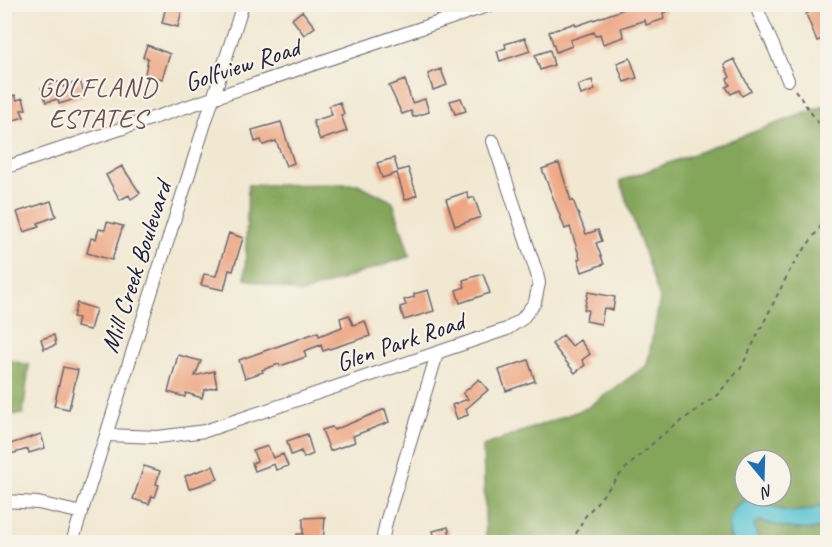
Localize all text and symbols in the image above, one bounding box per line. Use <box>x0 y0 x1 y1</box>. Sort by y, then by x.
street label: Golfview Road <box>180 30 307 99</box>
district label: GOLFLAND ESTATES <box>38 70 159 135</box>
street label: Mill Creek Boulevard <box>93 174 180 357</box>
street label: Glen Park Road <box>332 303 472 379</box>
north arrow <box>733 448 793 508</box>
text: N <box>757 480 775 503</box>

